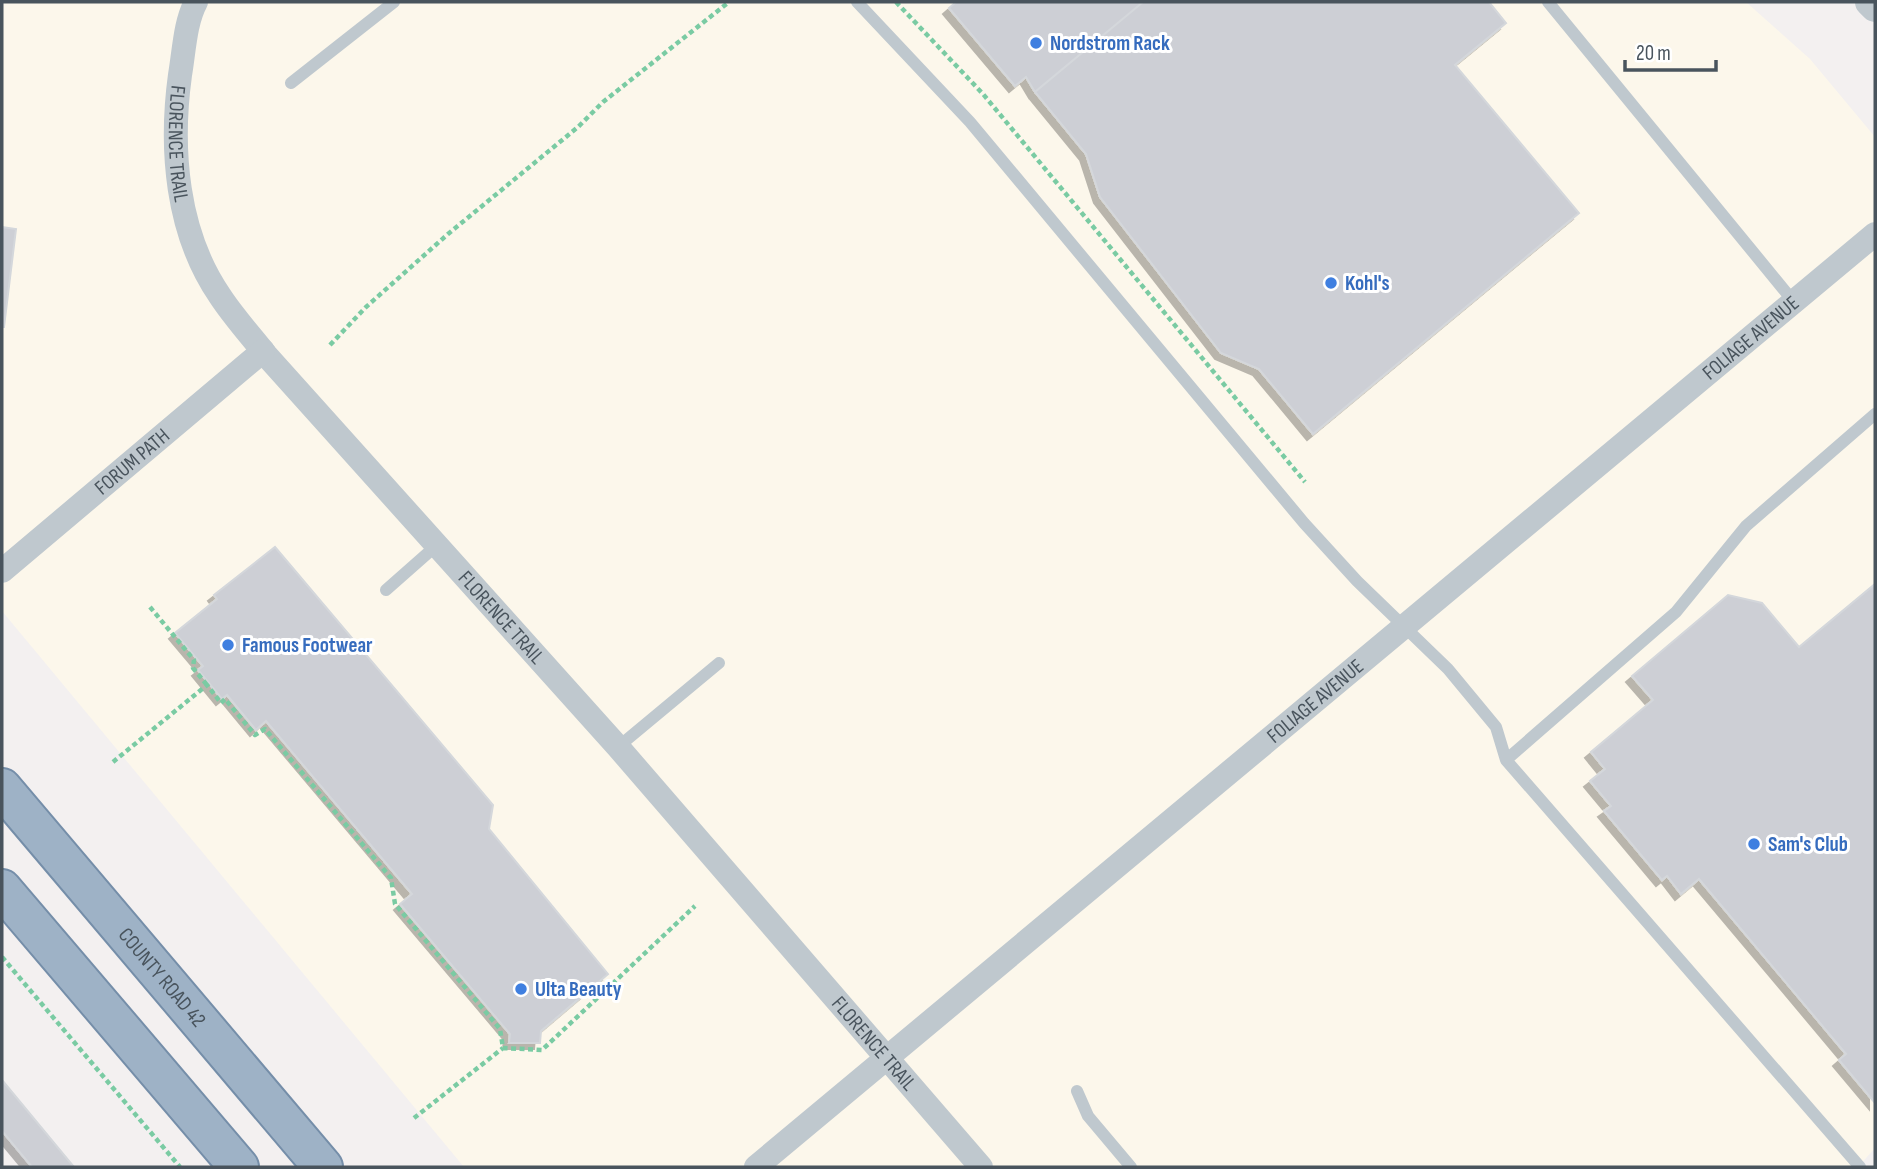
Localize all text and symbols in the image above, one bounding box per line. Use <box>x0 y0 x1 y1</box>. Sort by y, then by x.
scale bar <box>1625 28 1716 72</box>
place label: Nordstrom Rack <box>1050 31 1170 56</box>
marker: Nordstrom Rack <box>1028 35 1044 51</box>
text: 20 m <box>1636 41 1671 66</box>
street label: FLORENCE TRAIL <box>163 84 194 204</box>
place label: Kohl's <box>1345 271 1390 296</box>
marker: Kohl's <box>1323 275 1339 291</box>
street label: FOLIAGE AVENUE <box>1698 291 1804 385</box>
street label: FORUM PATH <box>90 423 175 500</box>
street label: FLORENCE TRAIL <box>453 566 549 669</box>
place label: Famous Footwear <box>242 633 373 658</box>
marker: Famous Footwear <box>220 637 236 653</box>
street label: FOLIAGE AVENUE <box>1262 654 1369 749</box>
place label: Sam's Club <box>1768 832 1848 857</box>
marker: Sam's Club <box>1746 836 1762 852</box>
street label: COUNTY ROAD 42 <box>113 923 211 1032</box>
place label: Ulta Beauty <box>535 977 622 1002</box>
marker: Ulta Beauty <box>513 981 529 997</box>
street label: FLORENCE TRAIL <box>826 991 921 1096</box>

